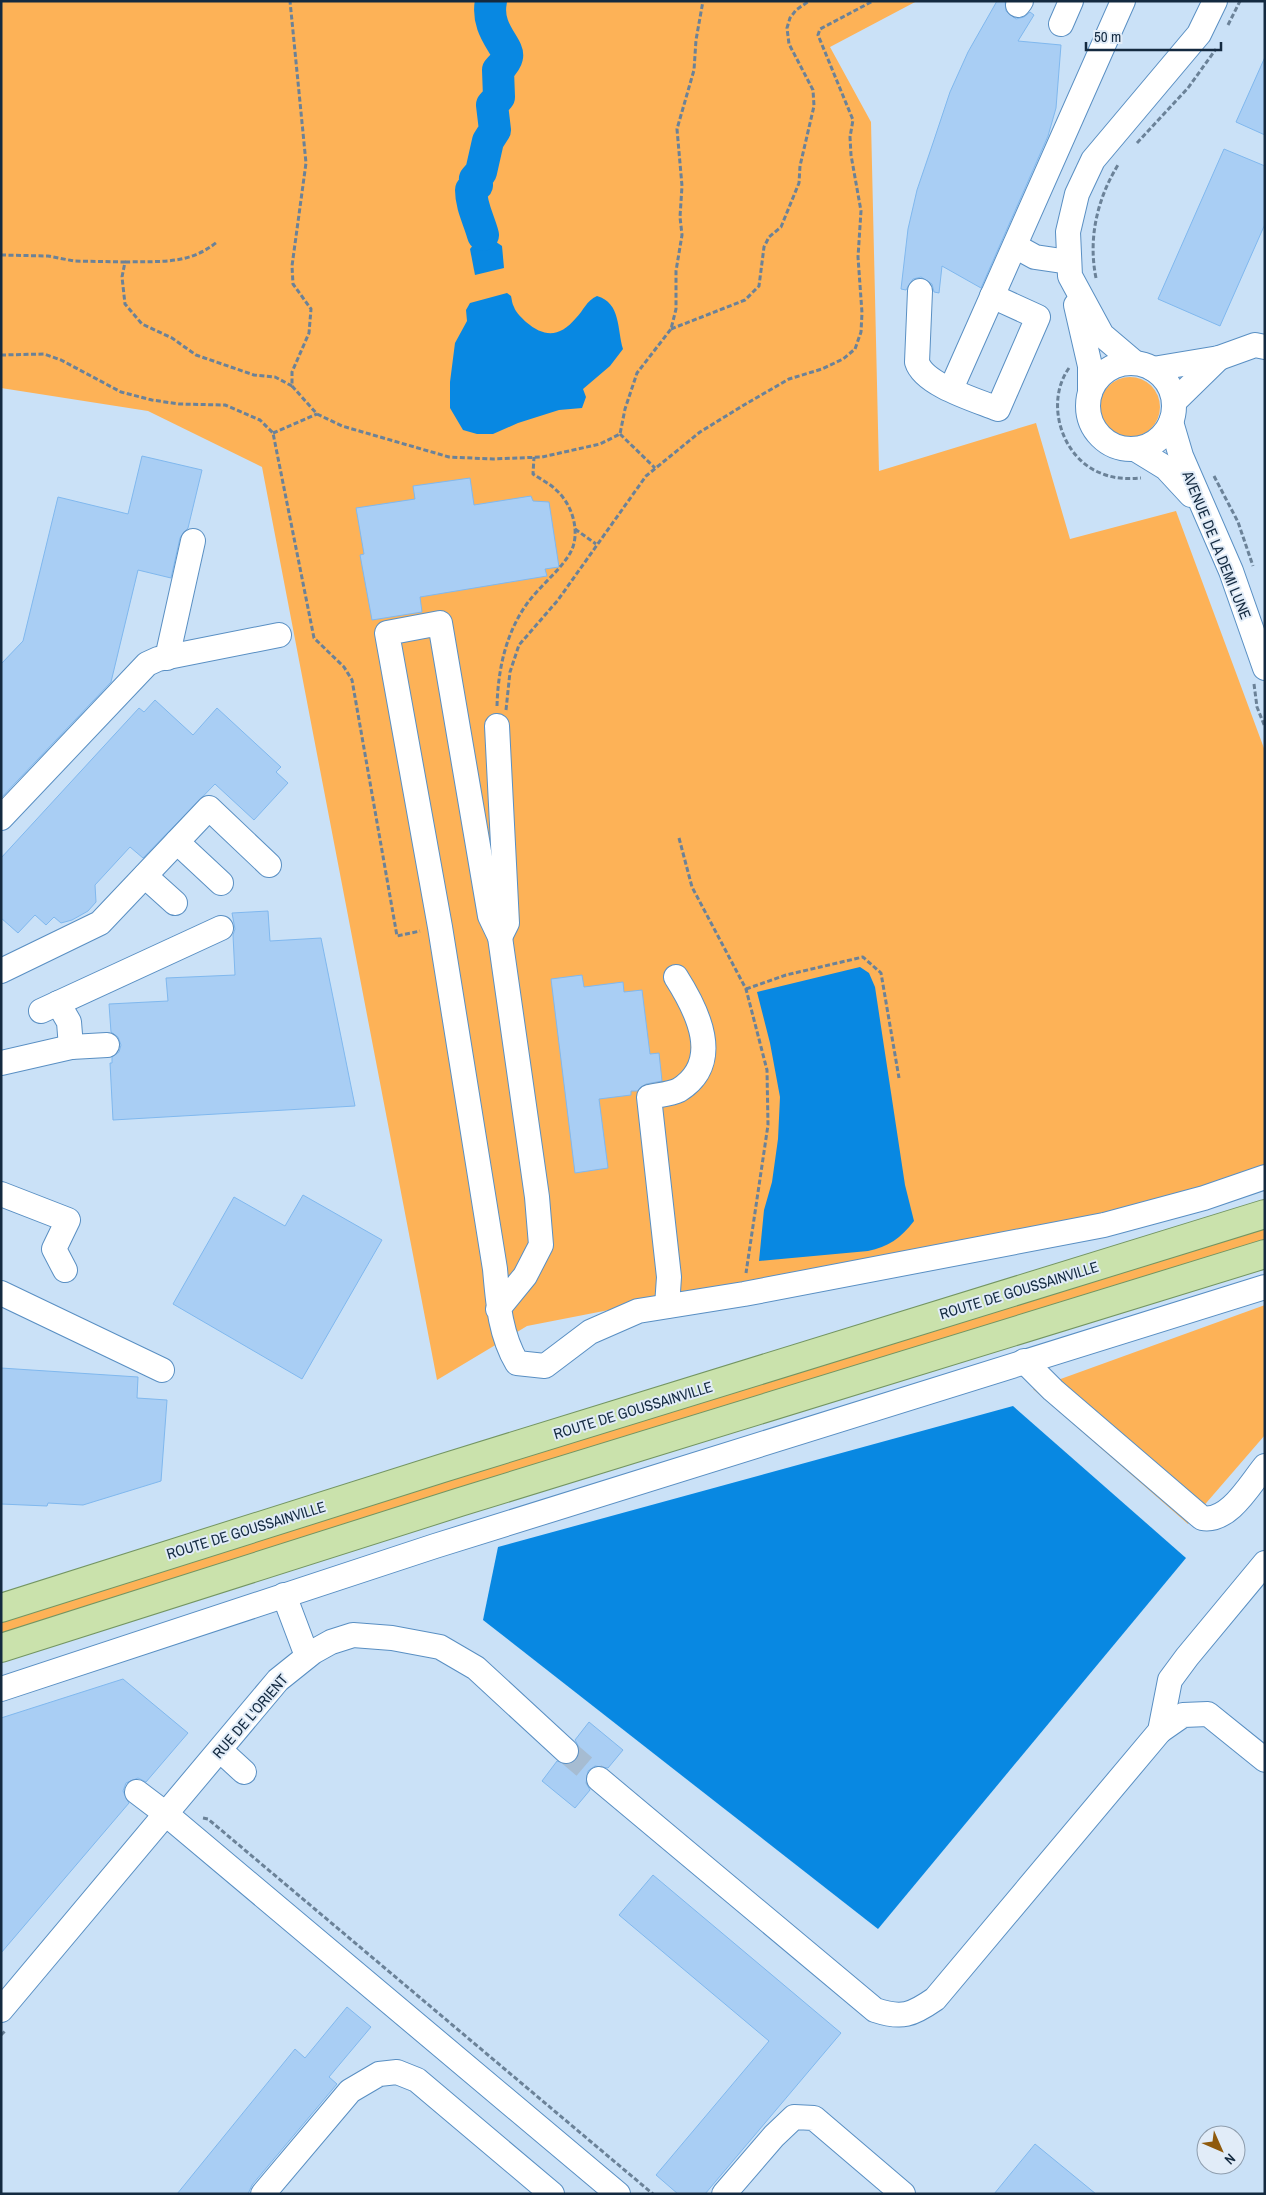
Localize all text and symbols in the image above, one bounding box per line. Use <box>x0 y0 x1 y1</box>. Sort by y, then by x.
scale bar <box>1086 20 1221 52</box>
text: 50 m <box>1094 26 1121 47</box>
street label: AVENUE DE LA DEMI LUNE <box>1177 467 1256 622</box>
street label: ROUTE DE GOUSSAINVILLE <box>937 1256 1101 1324</box>
street label: ROUTE DE GOUSSAINVILLE <box>551 1376 715 1444</box>
street label: ROUTE DE GOUSSAINVILLE <box>164 1496 328 1564</box>
street label: RUE DE L'ORIENT <box>207 1669 293 1763</box>
north arrow <box>1196 2125 1246 2175</box>
text: N <box>1221 2150 1239 2168</box>

